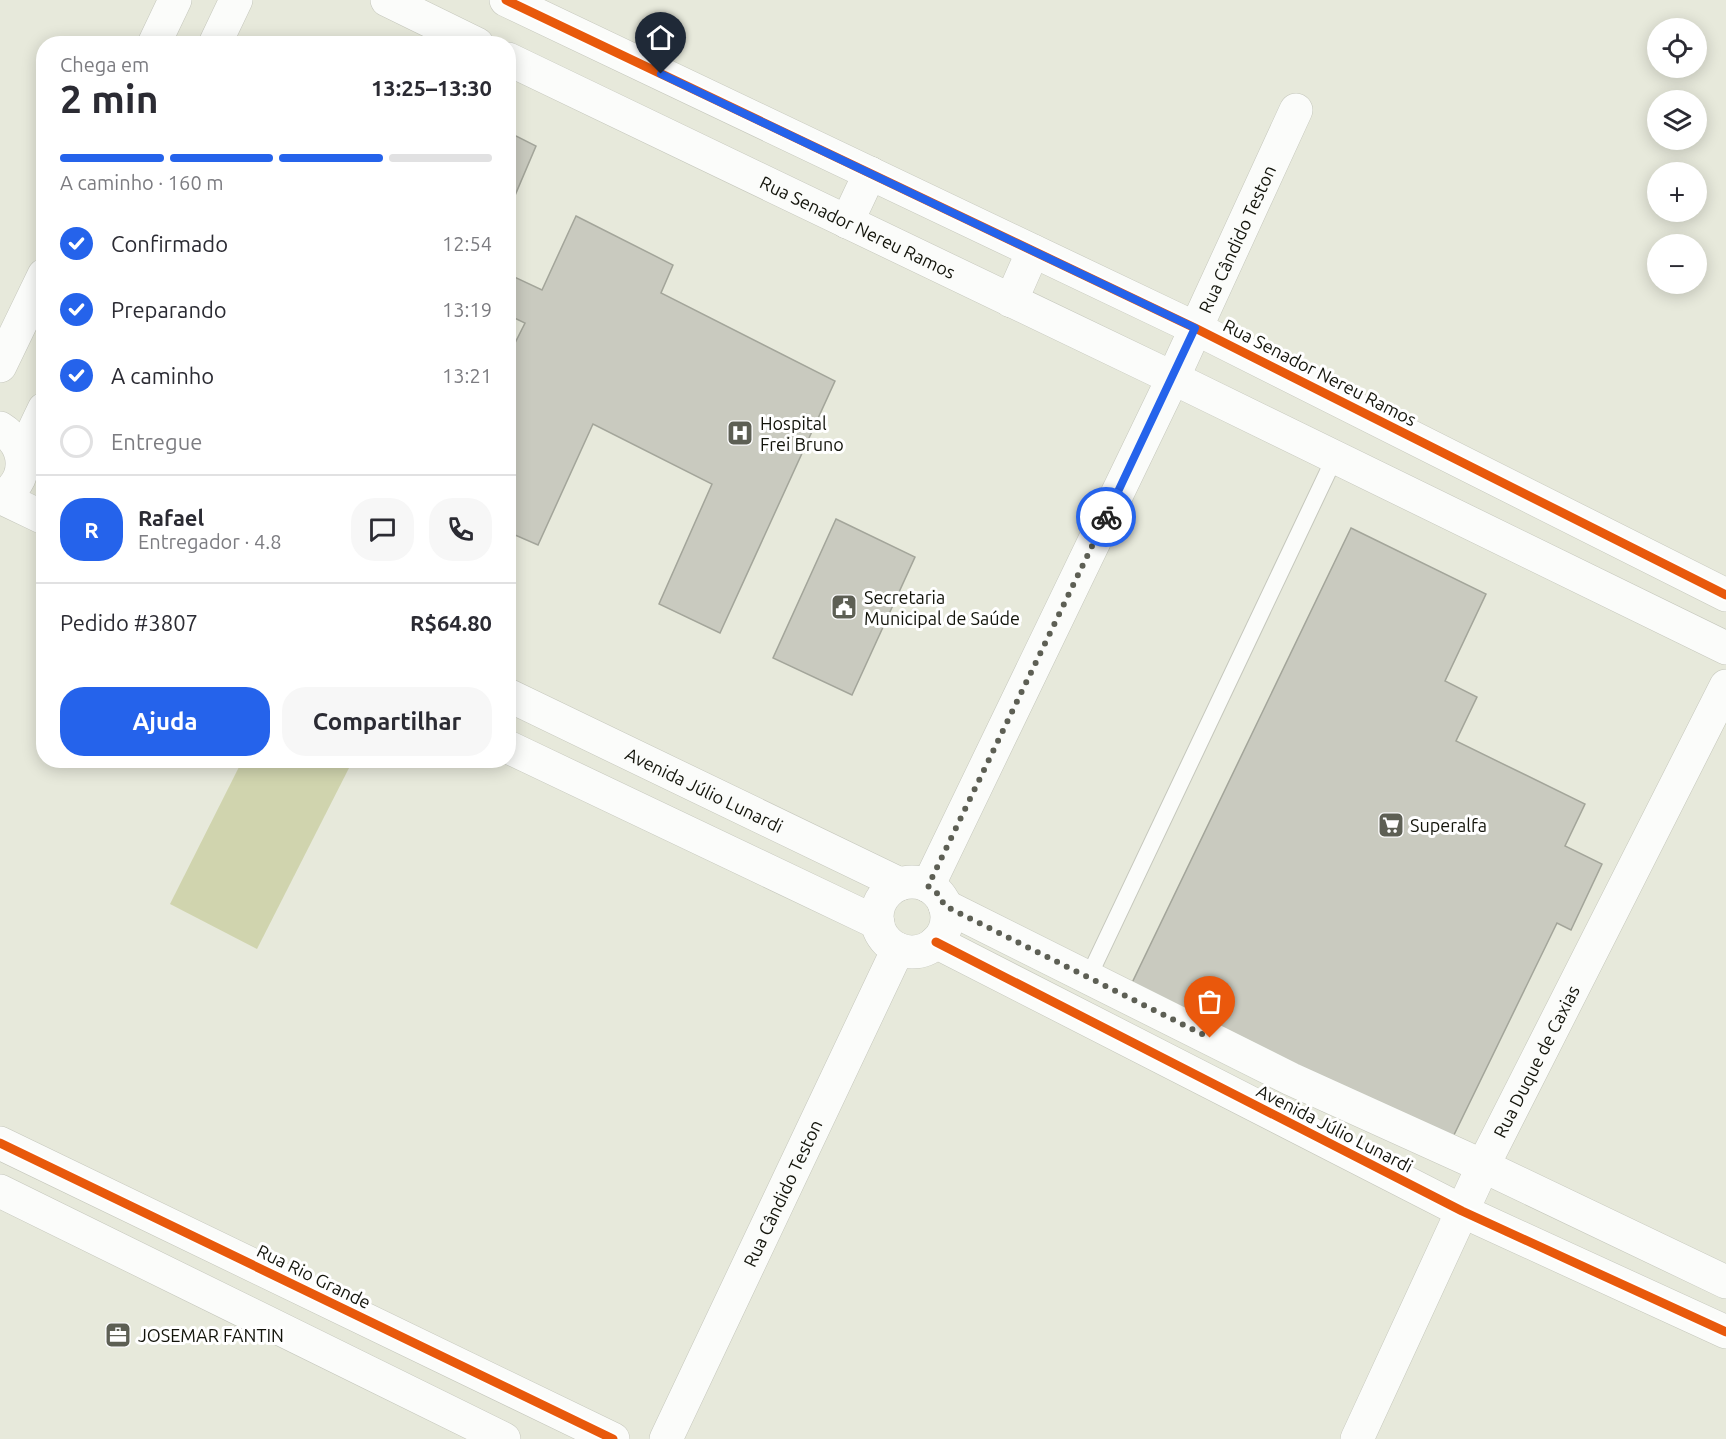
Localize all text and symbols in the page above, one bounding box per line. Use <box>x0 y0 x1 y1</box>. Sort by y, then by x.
pin <box>635 12 686 74</box>
map controls <box>1647 18 1707 294</box>
button: locate <box>1647 18 1707 78</box>
icon: home <box>644 21 677 54</box>
text: Chega em <box>60 53 149 76</box>
text: 13:25–13:30 <box>371 75 492 100</box>
text: 2 min <box>60 77 159 120</box>
button: layers <box>1647 90 1707 150</box>
street label: Rua Cândido Teston <box>1194 162 1279 316</box>
button: + <box>1647 162 1707 222</box>
text: A caminho · 160 m <box>60 171 224 194</box>
street label: Rua Senador Nereu Ramos <box>757 171 959 282</box>
icon: check <box>60 227 93 260</box>
text: Confirmado <box>111 231 228 256</box>
text: 12:54 <box>442 232 492 255</box>
button: − <box>1647 234 1707 294</box>
icon: check <box>60 293 93 326</box>
text: Preparando <box>111 297 227 322</box>
text: 13:19 <box>442 298 492 321</box>
street label: Rua Senador Nereu Ramos <box>1220 315 1420 430</box>
icon: check <box>60 359 93 392</box>
text: A caminho <box>111 363 214 388</box>
text: 13:21 <box>442 364 492 387</box>
place label: Hospital Frei Bruno <box>760 413 844 454</box>
hospital icon: Hospital Frei Bruno <box>725 418 755 448</box>
text: Entregue <box>111 429 202 454</box>
courier <box>1076 487 1136 547</box>
button: chat <box>351 498 414 561</box>
button: phone <box>429 498 492 561</box>
icon: bike <box>1090 501 1123 534</box>
text: Rafael <box>138 505 204 530</box>
text: R <box>84 517 99 542</box>
text: Entregador · 4.8 <box>138 530 281 553</box>
place label: Secretaria Municipal de Saúde <box>864 587 1020 628</box>
public building icon: Secretaria Municipal de Saúde <box>829 592 859 622</box>
text: Pedido #3807 <box>60 610 198 635</box>
text: R$64.80 <box>410 610 492 635</box>
button: Ajuda <box>60 687 270 756</box>
button: Compartilhar <box>282 687 492 756</box>
street label: Avenida Júlio Lunardi <box>622 743 786 836</box>
supermarket icon: Superalfa <box>1376 810 1406 840</box>
place label: Superalfa <box>1410 815 1487 835</box>
pin <box>1184 976 1235 1038</box>
street label: Rua Duque de Caxias <box>1489 982 1583 1141</box>
icon: bag <box>1193 985 1226 1018</box>
street label: Avenida Júlio Lunardi <box>1254 1080 1416 1176</box>
street label: Rua Cândido Teston <box>739 1116 826 1270</box>
street label: Rua Rio Grande <box>254 1240 374 1312</box>
office icon: JOSEMAR FANTIN <box>103 1320 133 1350</box>
place label: JOSEMAR FANTIN <box>138 1325 284 1345</box>

